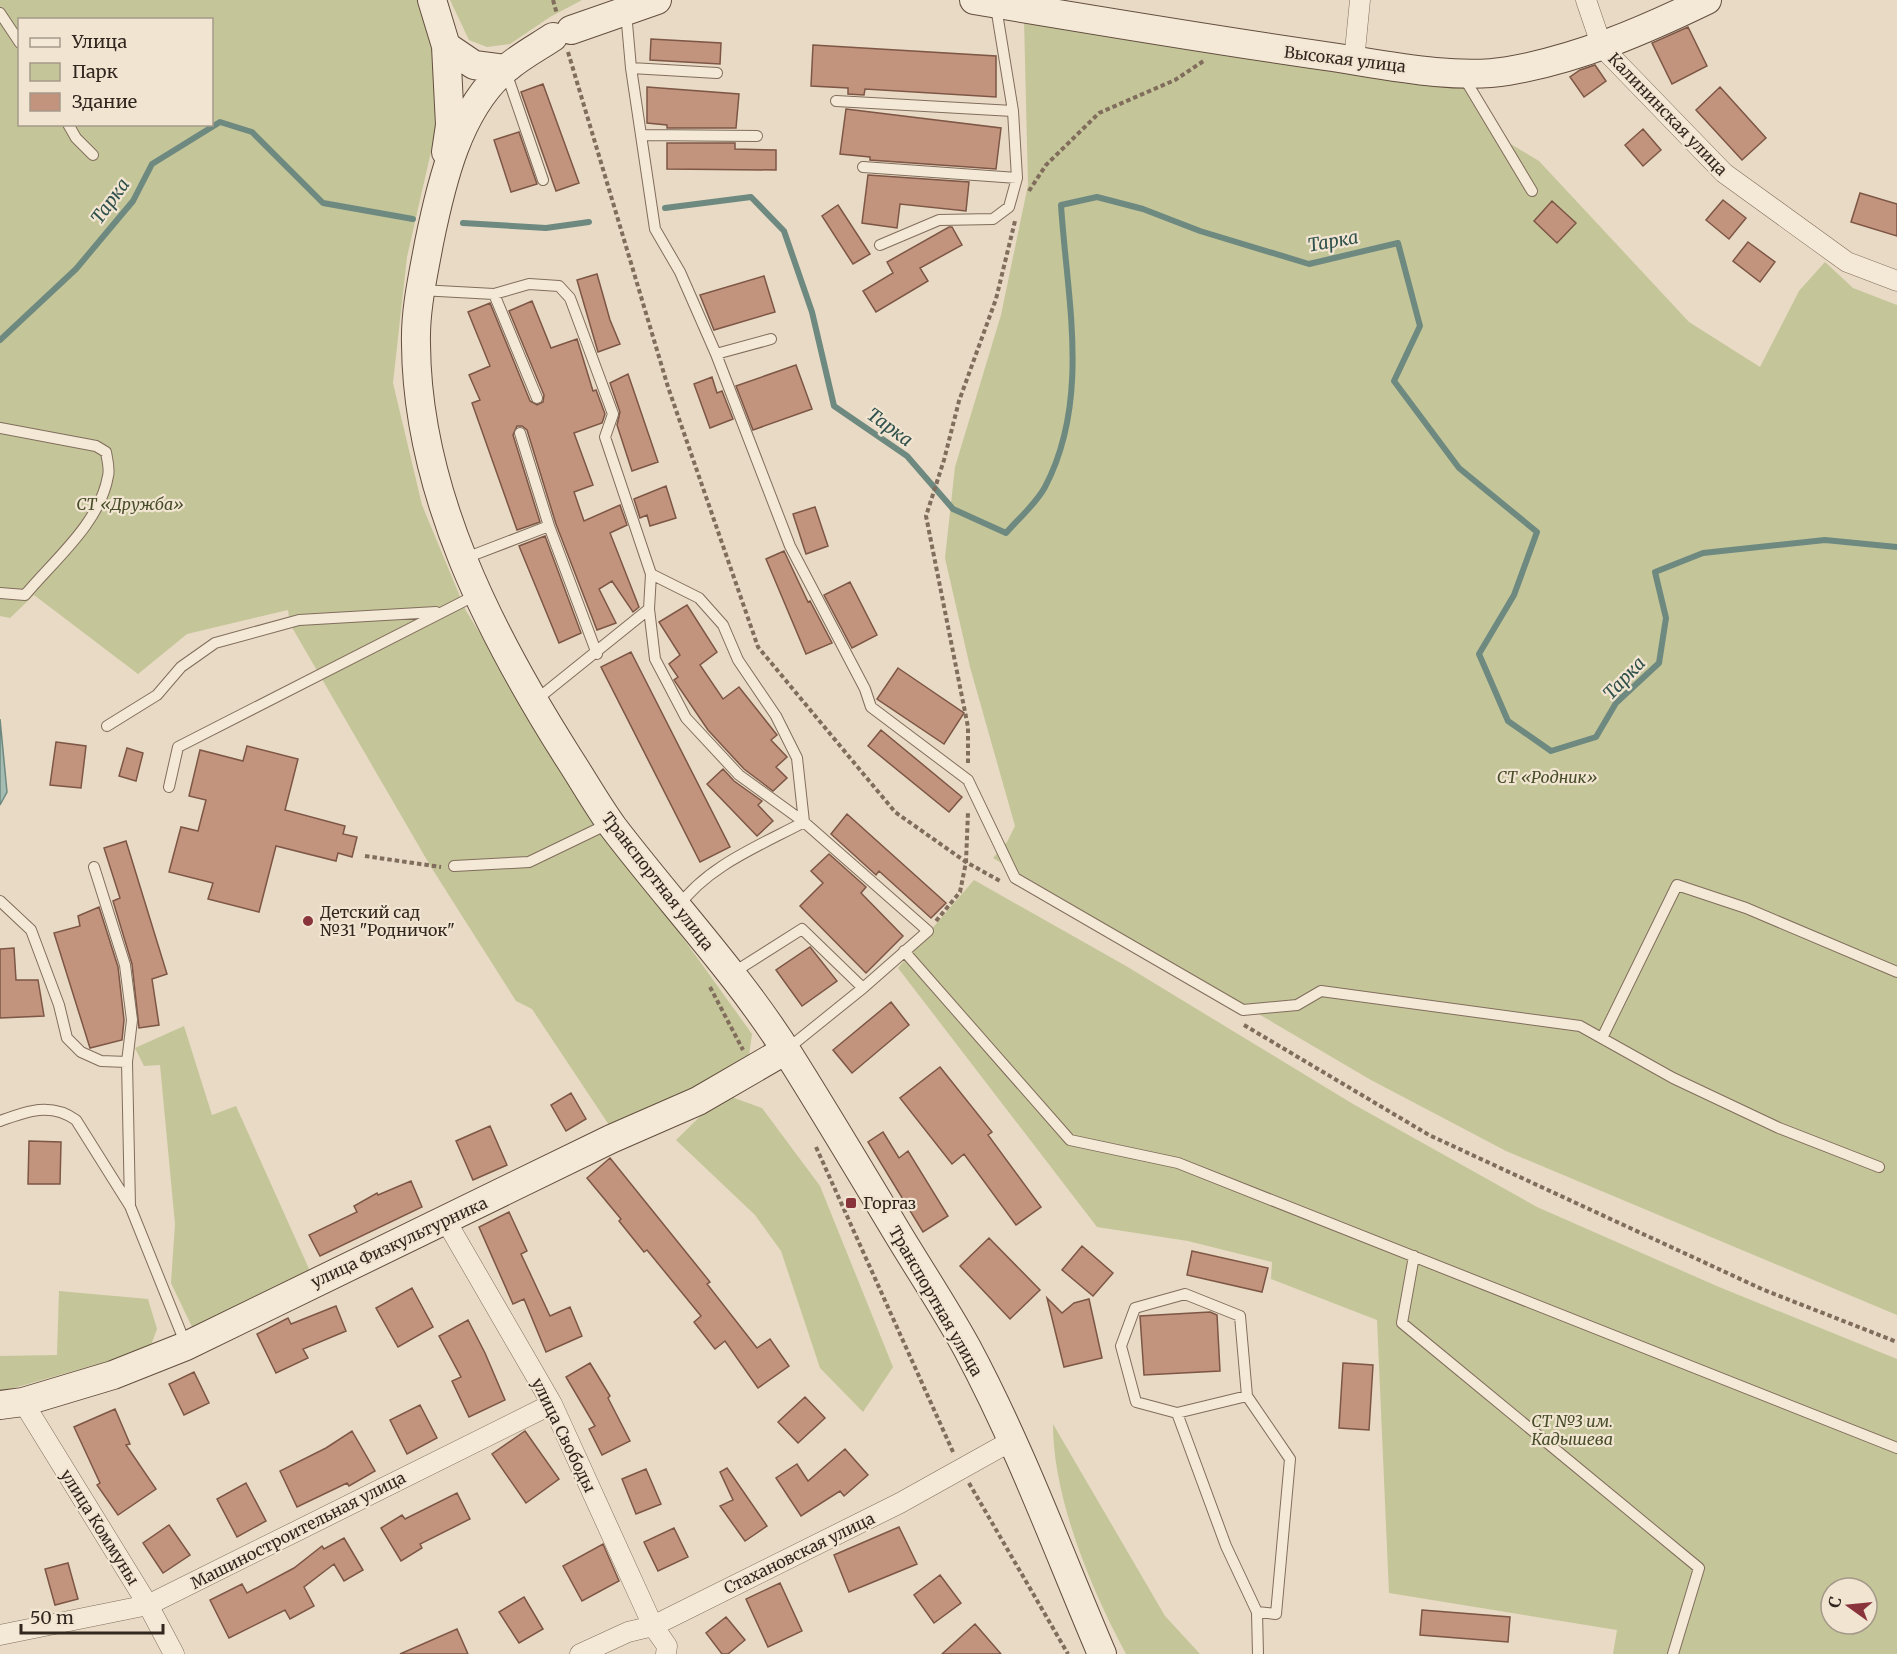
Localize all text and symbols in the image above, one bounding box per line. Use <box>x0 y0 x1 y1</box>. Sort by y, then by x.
legend <box>18 18 213 126</box>
text: Улица <box>71 30 127 53</box>
street label: Высокая улица <box>1283 42 1407 76</box>
street label: Калининская улица <box>1604 48 1732 180</box>
text: Парк <box>72 60 118 83</box>
text: Здание <box>72 90 137 113</box>
water label: Тарка <box>86 174 134 228</box>
water label: Тарка <box>1306 225 1360 257</box>
water label: Тарка <box>863 403 917 451</box>
park label: СТ «Дружба» <box>76 494 184 514</box>
water label: Тарка <box>1598 652 1650 704</box>
park label: СТ «Родник» <box>1497 767 1597 787</box>
street label: Транспортная улица <box>598 808 719 955</box>
place label: Детский сад №31 "Родничок" <box>320 902 455 940</box>
marker: Детский сад №31 "Родничок" <box>301 914 315 928</box>
street label: улица Физкультурника <box>308 1192 491 1292</box>
place label: Горгаз <box>863 1193 916 1213</box>
marker: Горгаз <box>844 1196 858 1210</box>
street label: Транспортная улица <box>885 1222 987 1380</box>
street label: улица Свободы <box>528 1374 600 1496</box>
park label: СТ №3 им. Кадышева <box>1531 1411 1613 1449</box>
street label: улица Коммуны <box>56 1465 144 1589</box>
street label: Машиностроительная улица <box>187 1467 409 1593</box>
street label: Стахановская улица <box>720 1508 878 1598</box>
north arrow <box>1819 1576 1879 1636</box>
text: С <box>1823 1594 1846 1610</box>
scale bar <box>21 1597 164 1635</box>
text: 50 m <box>30 1606 74 1629</box>

